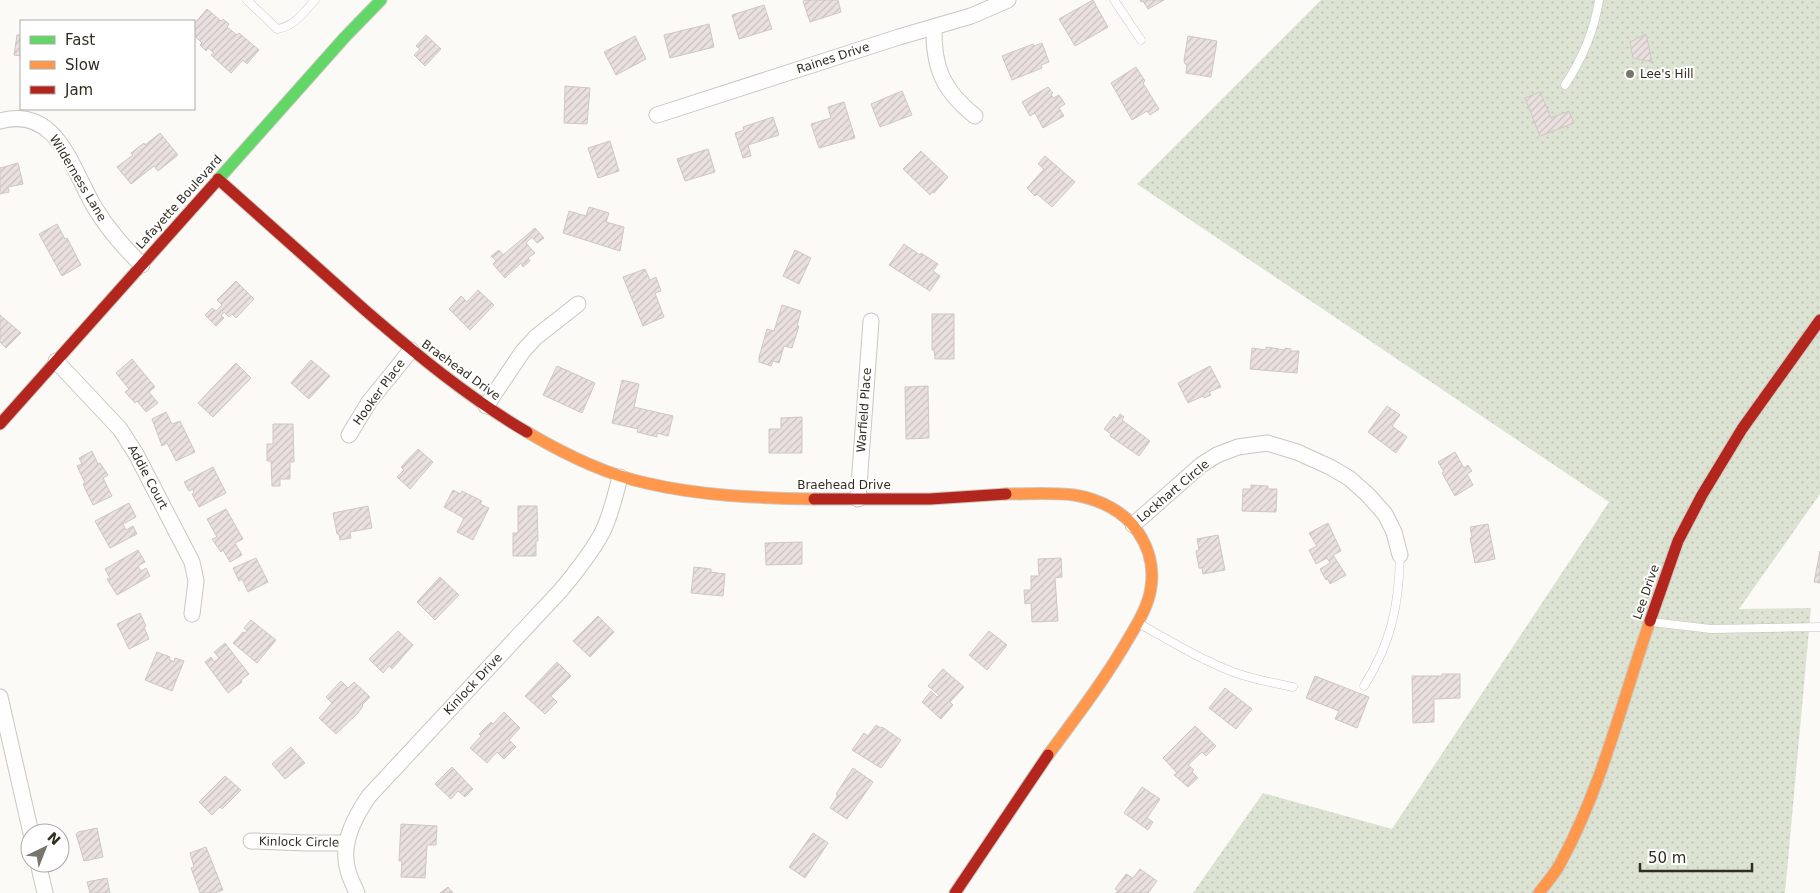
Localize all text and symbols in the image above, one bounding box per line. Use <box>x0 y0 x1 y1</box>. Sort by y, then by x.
legend <box>20 20 195 110</box>
text: Fast <box>65 31 95 49</box>
street label: Raines Drive <box>795 40 871 76</box>
text: Slow <box>65 56 100 74</box>
place label: Lee's Hill <box>1640 67 1694 81</box>
marker: Lee's Hill <box>1624 68 1636 80</box>
text: Jam <box>64 81 93 99</box>
street label: Wilderness Lane <box>47 132 109 224</box>
street label: Lafayette Boulevard <box>133 152 225 252</box>
street label: Braehead Drive <box>419 337 503 403</box>
street label: Hooker Place <box>350 356 408 428</box>
street label: Warfield Place <box>854 367 874 453</box>
street label: Addie Court <box>125 442 171 512</box>
street label: Lockhart Circle <box>1134 457 1212 525</box>
street label: Braehead Drive <box>797 478 891 492</box>
street label: Lee Drive <box>1630 563 1662 621</box>
street label: Kinlock Drive <box>441 650 505 718</box>
north arrow <box>20 823 70 873</box>
text: N <box>44 829 64 848</box>
street label: Kinlock Circle <box>259 834 339 850</box>
scale bar <box>1640 840 1752 872</box>
text: 50 m <box>1648 849 1686 867</box>

